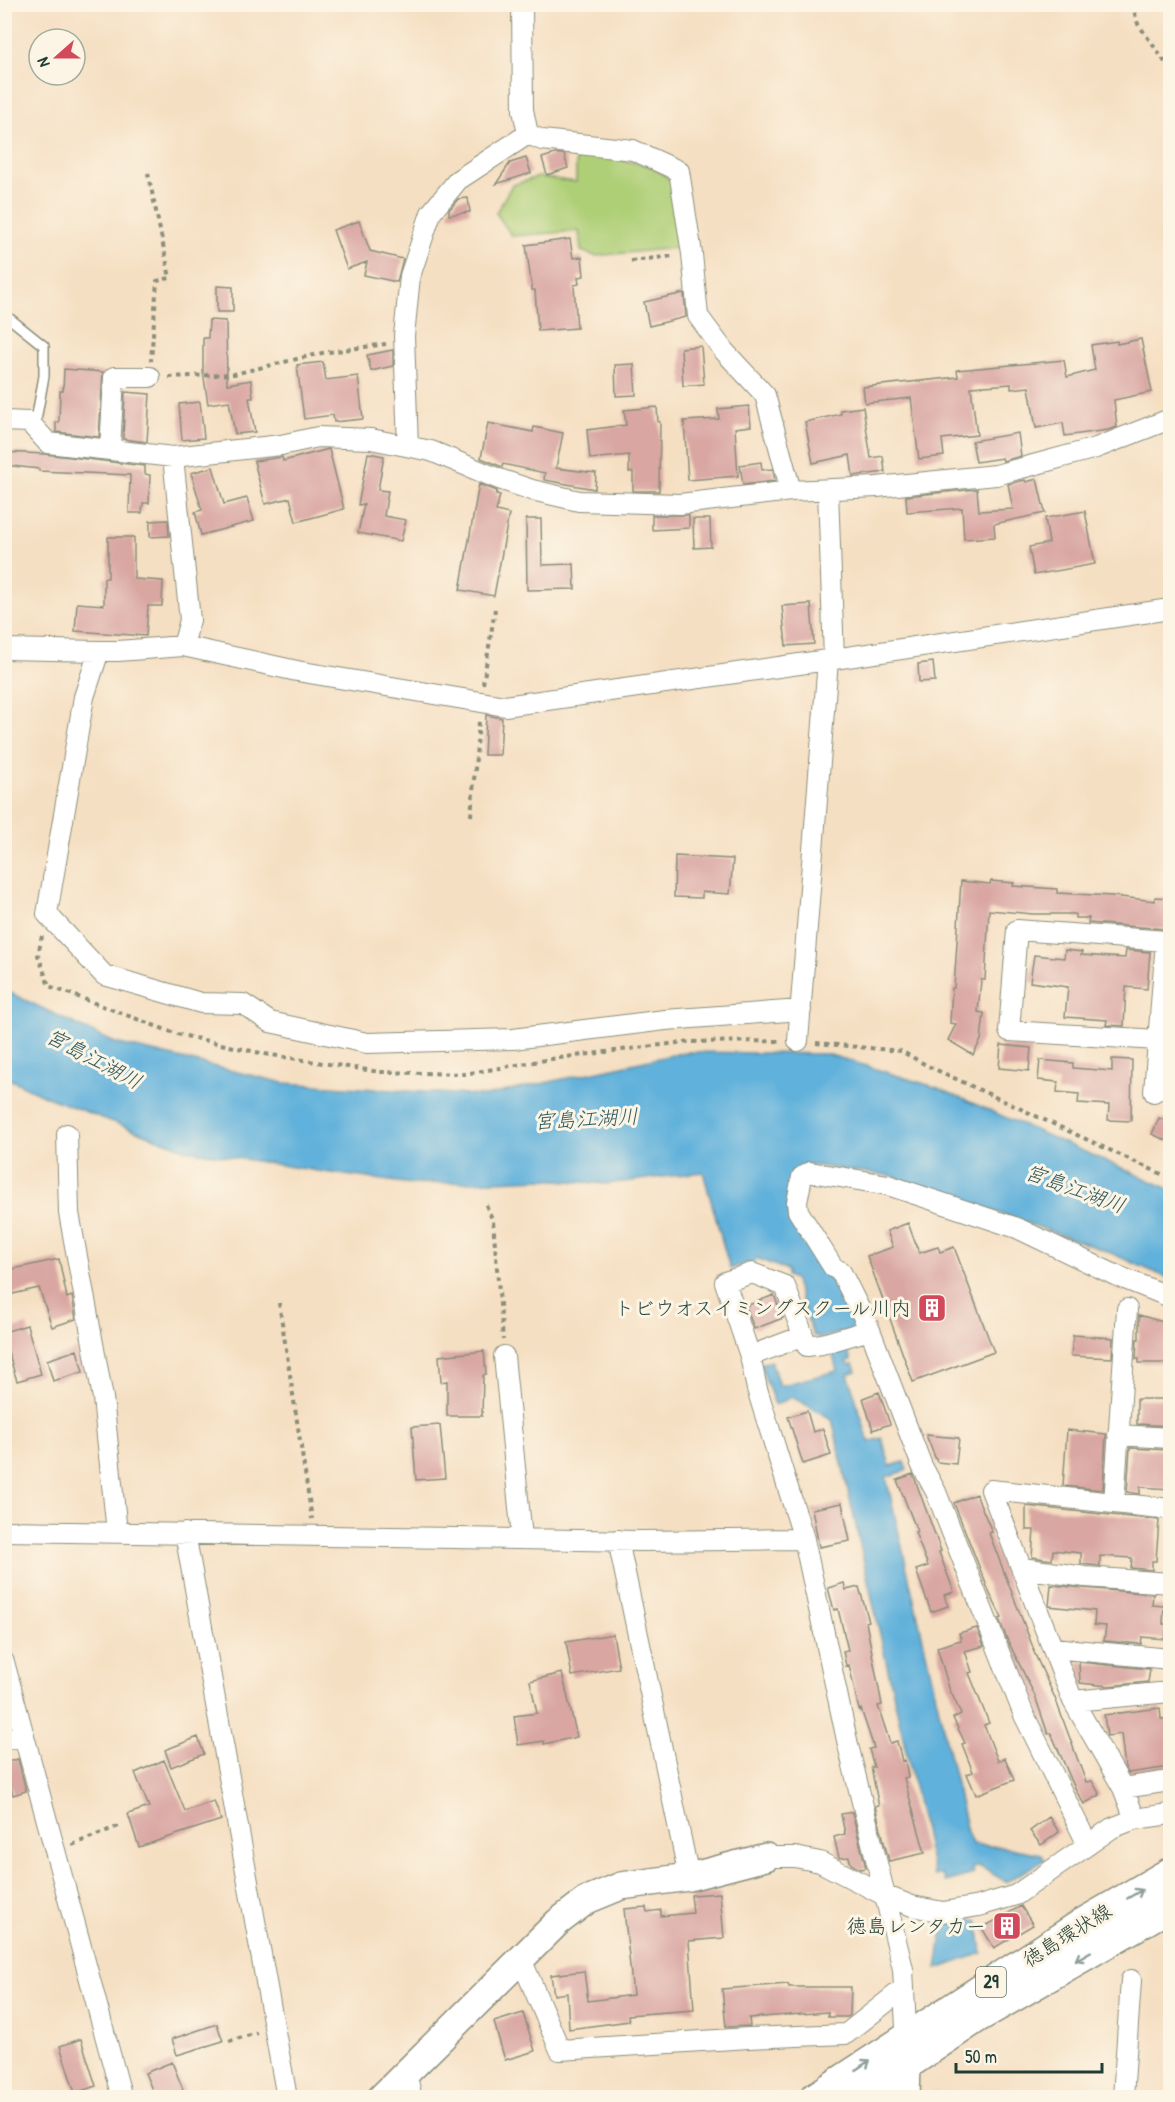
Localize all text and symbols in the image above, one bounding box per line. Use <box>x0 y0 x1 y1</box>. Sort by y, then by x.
north arrow <box>27 27 87 87</box>
text: N <box>31 54 55 70</box>
water label: 宮島江湖川 <box>41 1021 147 1096</box>
water label: 宮島江湖川 <box>533 1101 639 1136</box>
water label: 宮島江湖川 <box>1021 1157 1129 1220</box>
building icon: トビウオスイミングスクール川内 <box>916 1292 948 1324</box>
place label: トビウオスイミングスクール川内 <box>615 1294 911 1321</box>
one-way arrow <box>1126 1887 1143 1899</box>
street label: 徳島環状線 <box>1017 1897 1116 1973</box>
building icon: 徳島レンタカー <box>991 1910 1023 1942</box>
place label: 徳島レンタカー <box>847 1912 986 1939</box>
one-way arrow <box>1075 1950 1092 1962</box>
road number: 29 <box>976 1967 1006 1997</box>
scale bar <box>956 2036 1102 2074</box>
text: 50 m <box>965 2044 997 2069</box>
one-way arrow <box>855 2059 871 2071</box>

